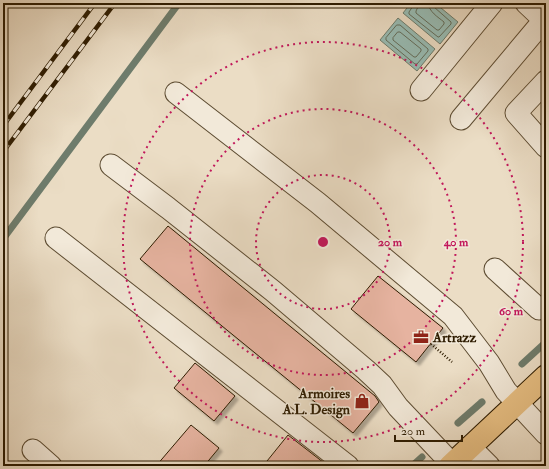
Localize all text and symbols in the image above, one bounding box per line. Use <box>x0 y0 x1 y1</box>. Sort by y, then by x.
centre of rings <box>316 235 330 249</box>
text: 20 m <box>378 235 403 250</box>
text: 40 m <box>443 235 469 250</box>
text: 60 m <box>499 304 524 319</box>
office icon: Artrazz <box>412 328 430 346</box>
place label: Artrazz <box>432 329 476 346</box>
place label: Armoires A.L. Design <box>282 385 351 419</box>
shop icon: Armoires A.L. Design <box>353 392 371 410</box>
scale bar <box>395 417 462 443</box>
text: 20 m <box>401 424 426 439</box>

